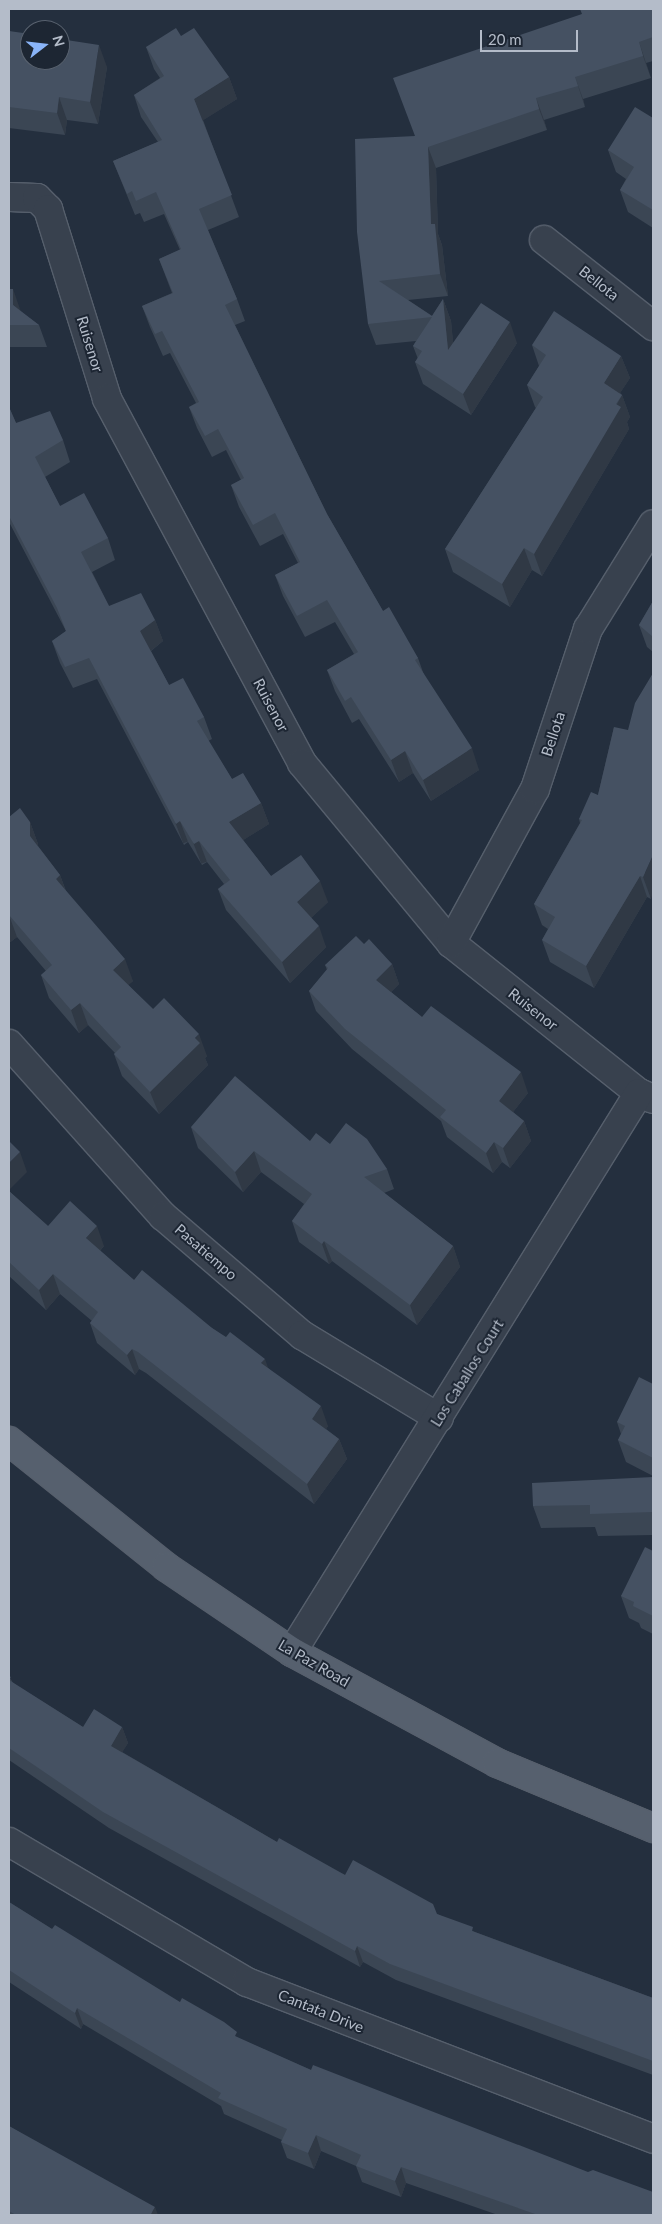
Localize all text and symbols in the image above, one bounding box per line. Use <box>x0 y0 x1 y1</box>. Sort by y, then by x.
north arrow <box>20 20 70 70</box>
scale bar <box>482 20 580 52</box>
text: 20 m <box>488 30 522 48</box>
text: N <box>49 33 69 49</box>
street label: Bellota <box>575 262 623 304</box>
street label: Ruisenor <box>73 314 107 374</box>
street label: Ruisenor <box>249 675 293 735</box>
street label: Bellota <box>537 709 569 759</box>
street label: Ruisenor <box>505 984 561 1034</box>
street label: Pasatiempo <box>171 1220 241 1284</box>
street label: Los Caballos Court <box>427 1316 507 1430</box>
street label: La Paz Road <box>275 1635 353 1691</box>
street label: Cantata Drive <box>275 1986 367 2036</box>

